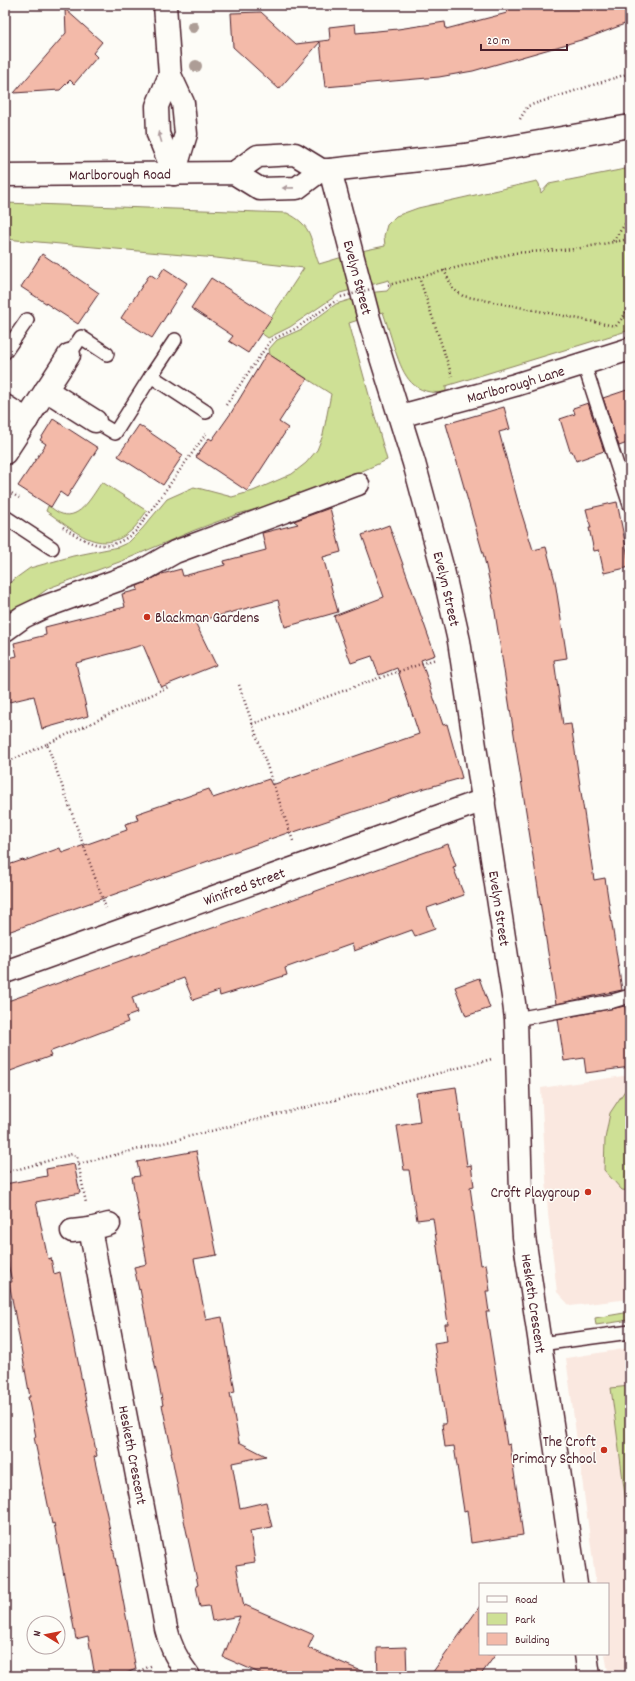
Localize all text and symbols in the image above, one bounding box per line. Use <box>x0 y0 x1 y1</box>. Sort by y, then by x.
scale bar <box>481 26 567 52</box>
text: 20 m <box>487 33 510 50</box>
one-way arrow <box>157 131 163 143</box>
street label: Marlborough Road <box>69 165 171 187</box>
one-way arrow <box>282 185 294 192</box>
street label: Evelyn Street <box>336 238 377 318</box>
street label: Marlborough Lane <box>465 361 568 410</box>
street label: Evelyn Street <box>426 549 464 629</box>
place label: Blackman Gardens <box>155 608 260 630</box>
marker: Blackman Gardens <box>142 612 152 622</box>
street label: Winifred Street <box>201 863 289 913</box>
street label: Evelyn Street <box>481 869 514 948</box>
place label: Croft Playgroup <box>490 1183 580 1205</box>
marker: Croft Playgroup <box>583 1187 593 1197</box>
street label: Hesketh Crescent <box>514 1252 550 1355</box>
street label: Hesketh Crescent <box>111 1404 151 1507</box>
place label: The Croft Primary School <box>512 1432 596 1471</box>
marker: The Croft Primary School <box>599 1445 609 1455</box>
legend <box>479 1583 609 1655</box>
text: Road <box>515 1592 537 1609</box>
text: Park <box>515 1612 536 1629</box>
north arrow <box>26 1615 66 1655</box>
text: N <box>30 1629 47 1638</box>
text: Building <box>515 1632 550 1649</box>

